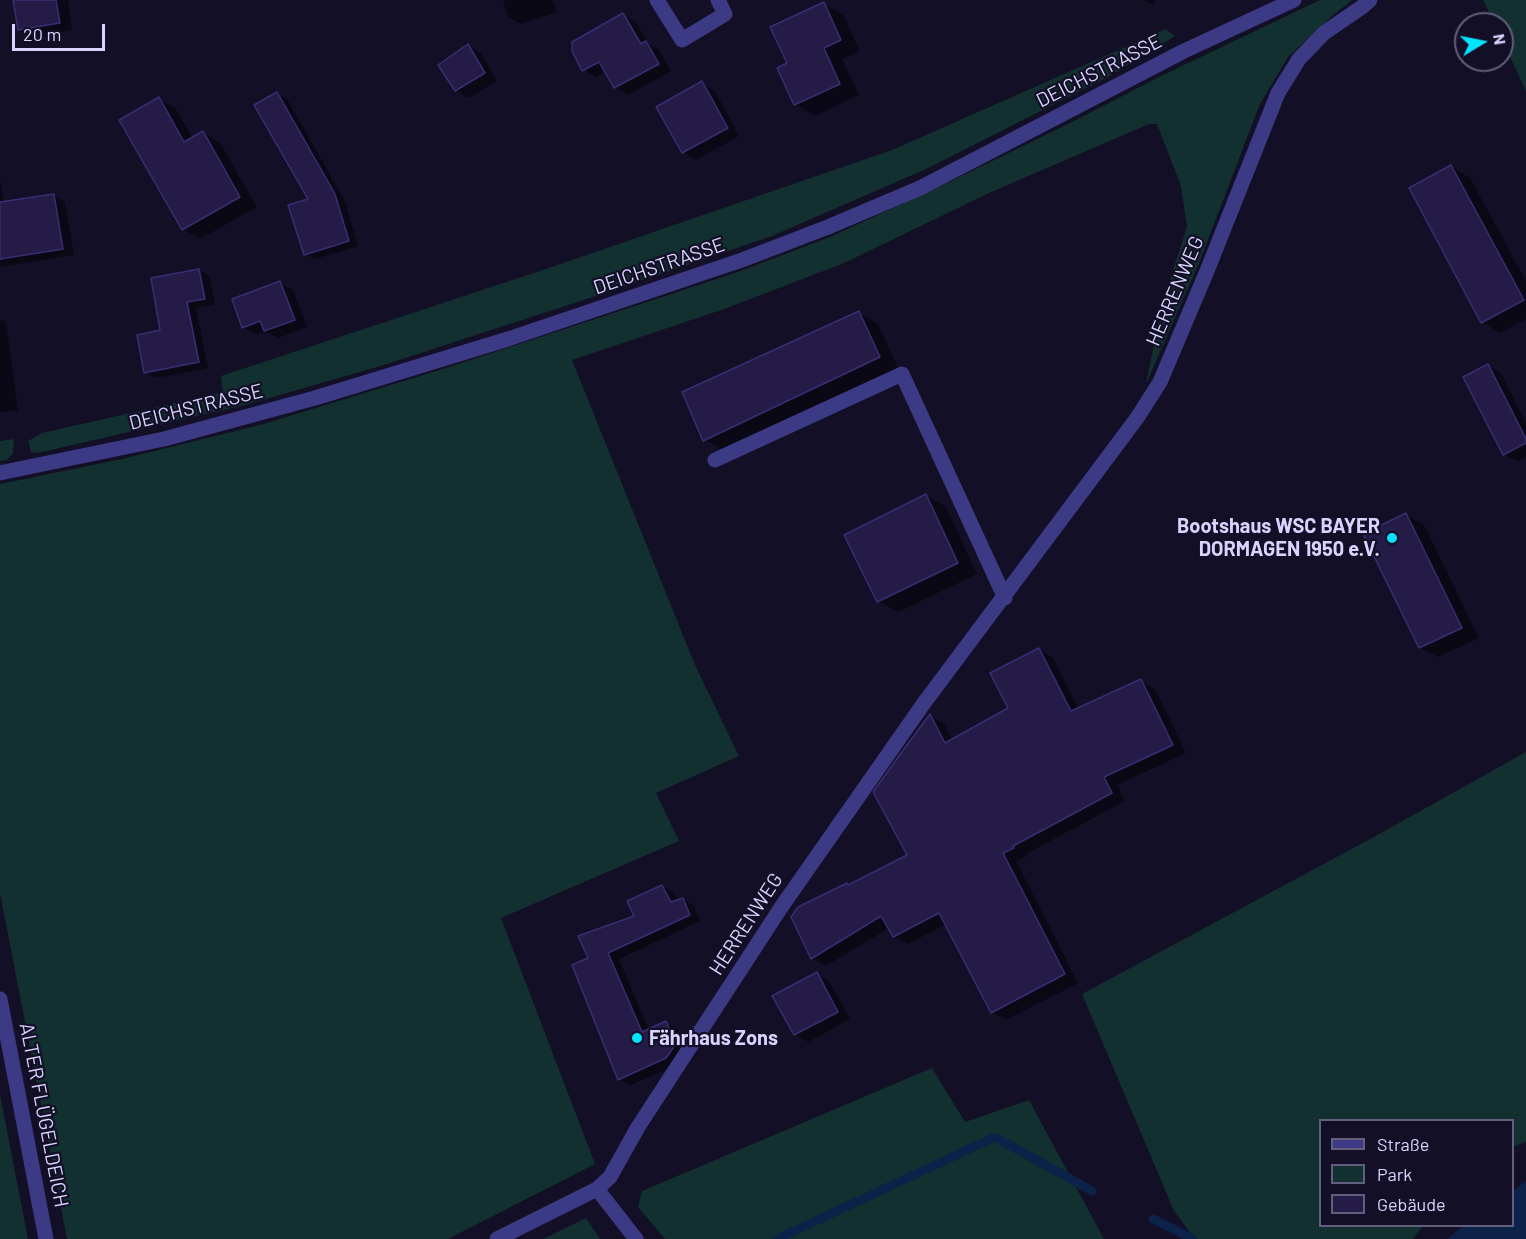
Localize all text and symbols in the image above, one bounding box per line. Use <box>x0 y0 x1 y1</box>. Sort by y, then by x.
scale bar <box>15 12 108 50</box>
north arrow <box>1454 12 1514 72</box>
text: 20 m <box>23 23 61 45</box>
street label: DEICHSTRASSE <box>1032 29 1166 113</box>
text: N <box>1490 32 1511 46</box>
street label: DEICHSTRASSE <box>590 232 728 300</box>
street label: HERRENWEG <box>1141 232 1209 350</box>
street label: DEICHSTRASSE <box>126 379 266 435</box>
place label: Bootshaus WSC BAYER DORMAGEN 1950 e.V. <box>1177 514 1380 561</box>
marker: Bootshaus WSC BAYER DORMAGEN 1950 e.V. <box>1385 531 1399 545</box>
street label: HERRENWEG <box>704 868 788 980</box>
street label: ALTER FLÜGELDEICH <box>14 1021 74 1209</box>
place label: Fährhaus Zons <box>649 1026 778 1050</box>
marker: Fährhaus Zons <box>630 1031 644 1045</box>
legend <box>1319 1119 1514 1227</box>
text: Straße <box>1377 1133 1429 1155</box>
text: Park <box>1377 1163 1412 1185</box>
text: Gebäude <box>1377 1193 1446 1215</box>

